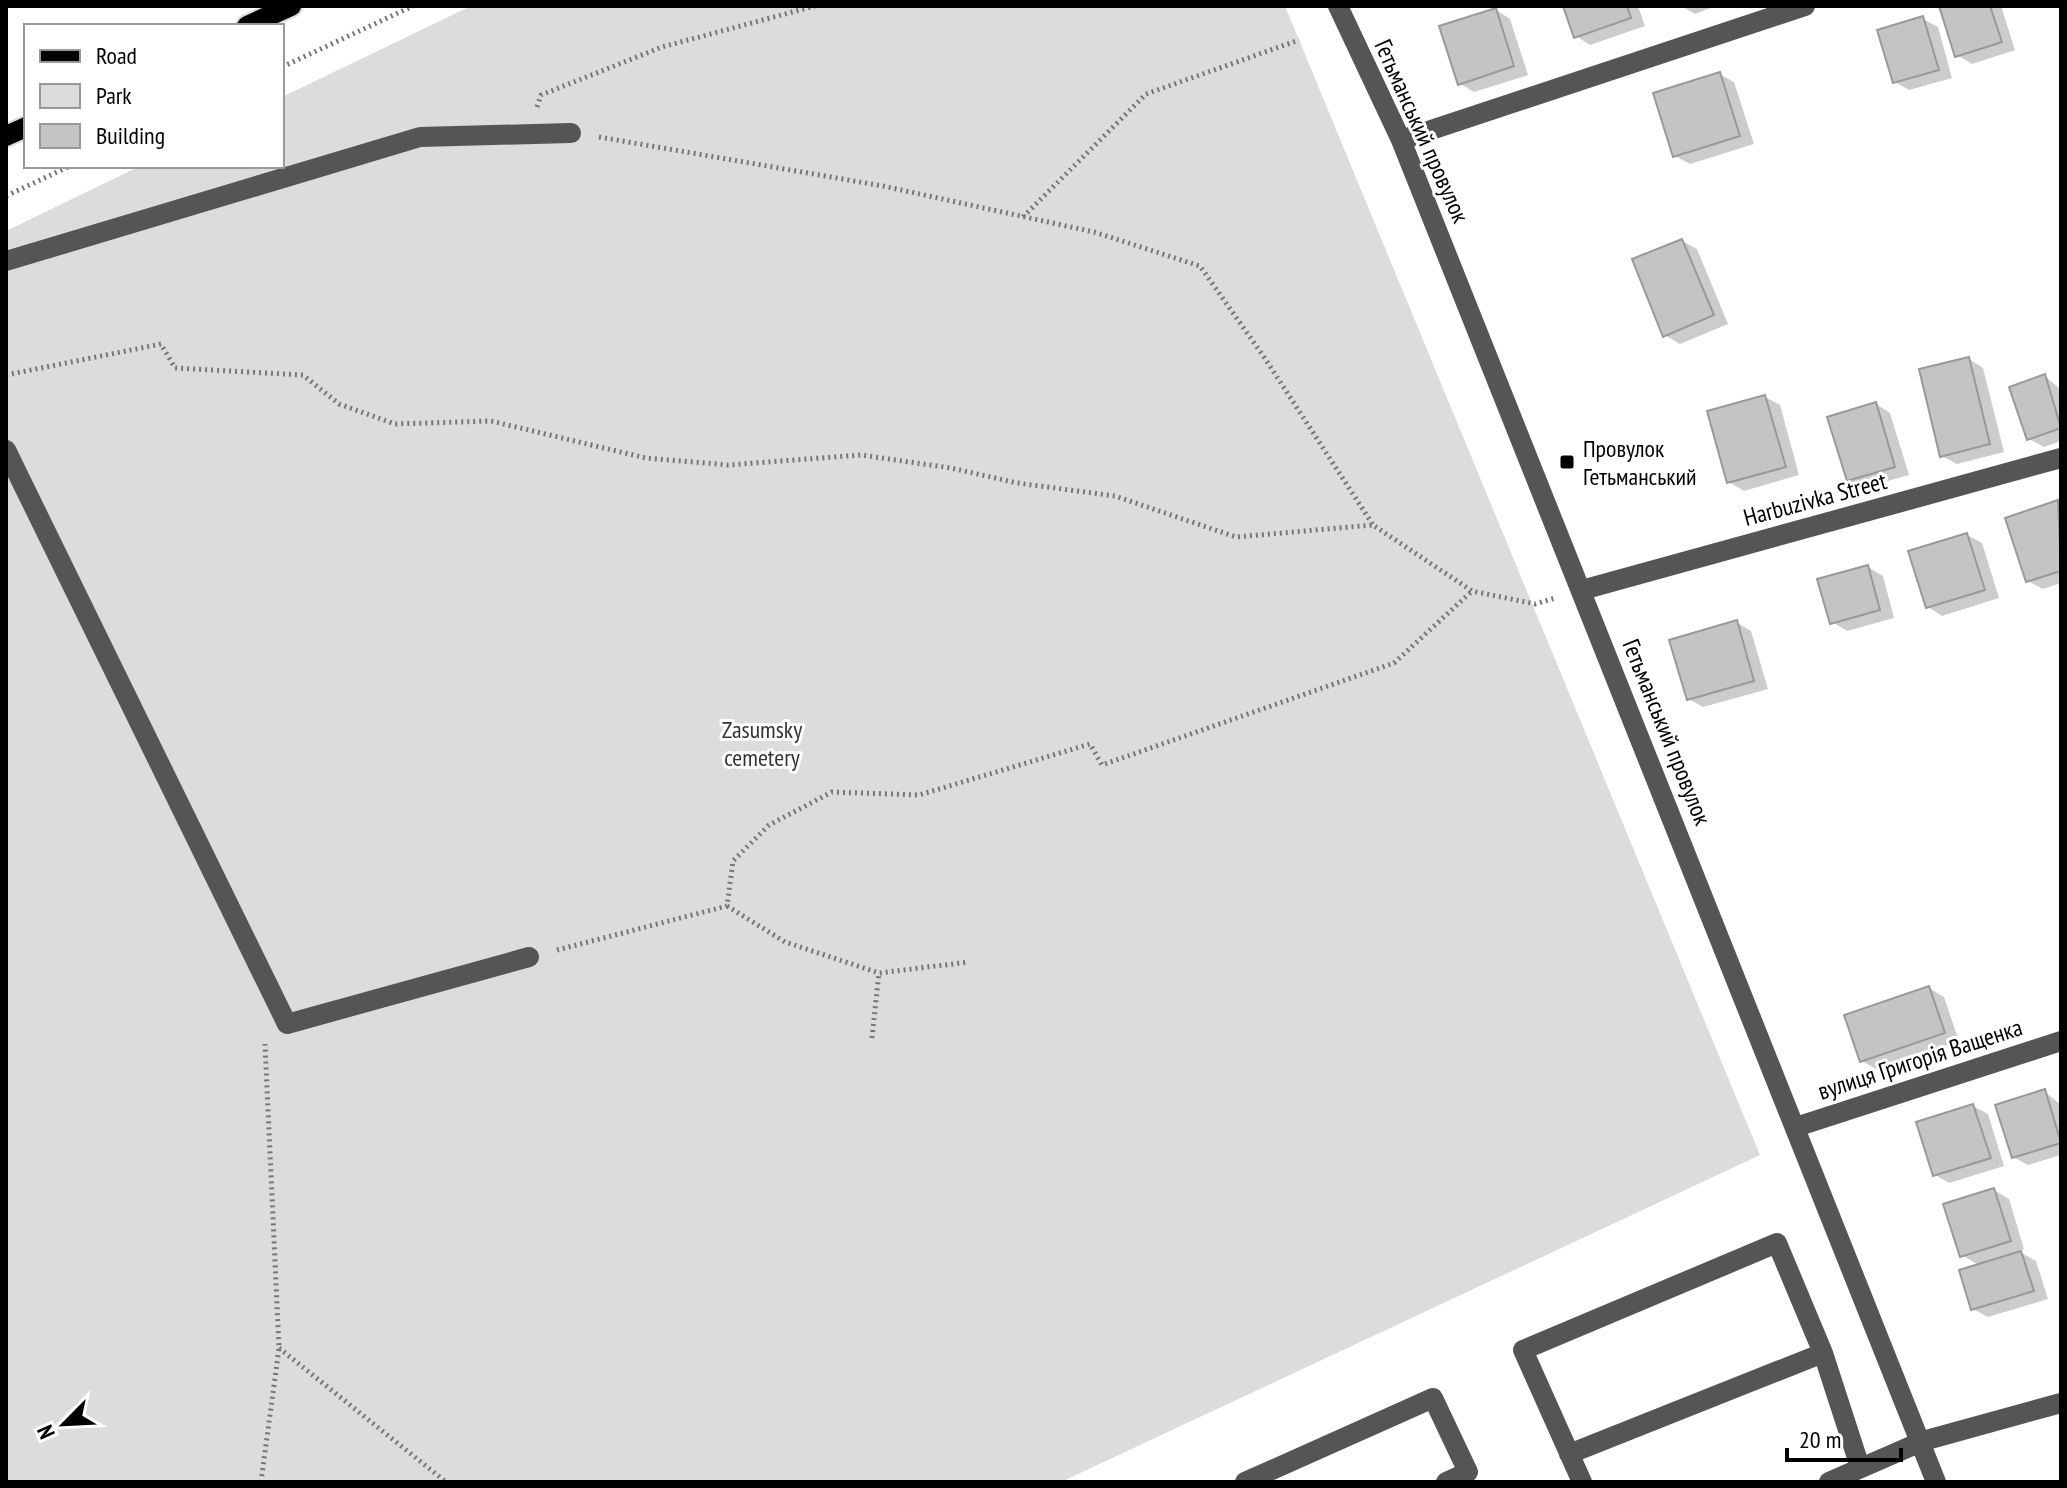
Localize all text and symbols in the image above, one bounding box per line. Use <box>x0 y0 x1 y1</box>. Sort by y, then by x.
legend <box>24 24 284 168</box>
street label: Гетьманський провулок <box>1368 34 1477 228</box>
text: Road <box>96 40 137 71</box>
text: Park <box>96 80 132 111</box>
text: Building <box>96 120 165 151</box>
place label: Провулок Гетьманський <box>1583 433 1697 492</box>
marker: Провулок Гетьманський <box>1558 453 1576 471</box>
street label: Harbuzivka Street <box>1740 465 1890 533</box>
street label: Гетьманський провулок <box>1616 635 1719 830</box>
park label: Zasumsky cemetery <box>722 714 802 773</box>
street label: вулиця Григорія Ващенка <box>1814 1011 2026 1107</box>
north arrow <box>24 1384 104 1464</box>
scale bar <box>1787 1412 1901 1462</box>
text: N <box>31 1421 61 1443</box>
text: 20 m <box>1799 1424 1841 1455</box>

